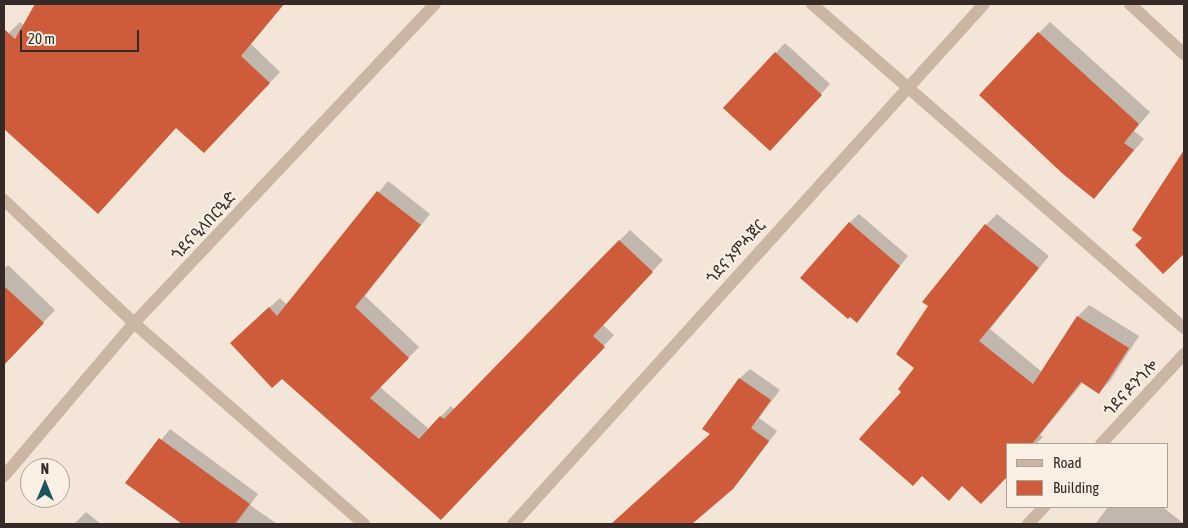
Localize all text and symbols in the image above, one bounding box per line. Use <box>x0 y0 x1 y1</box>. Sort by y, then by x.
scale bar <box>22 20 141 52</box>
text: 20 m <box>28 30 55 47</box>
street label: ጎደና ዒላበርዒድ <box>167 188 241 264</box>
street label: ጎደና ኦምሓጀር <box>702 216 770 288</box>
street label: ጎደና ዶንጎሎ <box>1100 356 1162 420</box>
legend <box>1006 443 1168 508</box>
text: Road <box>1053 454 1082 471</box>
north arrow <box>20 458 70 508</box>
text: N <box>41 461 49 477</box>
text: Building <box>1053 479 1099 496</box>

